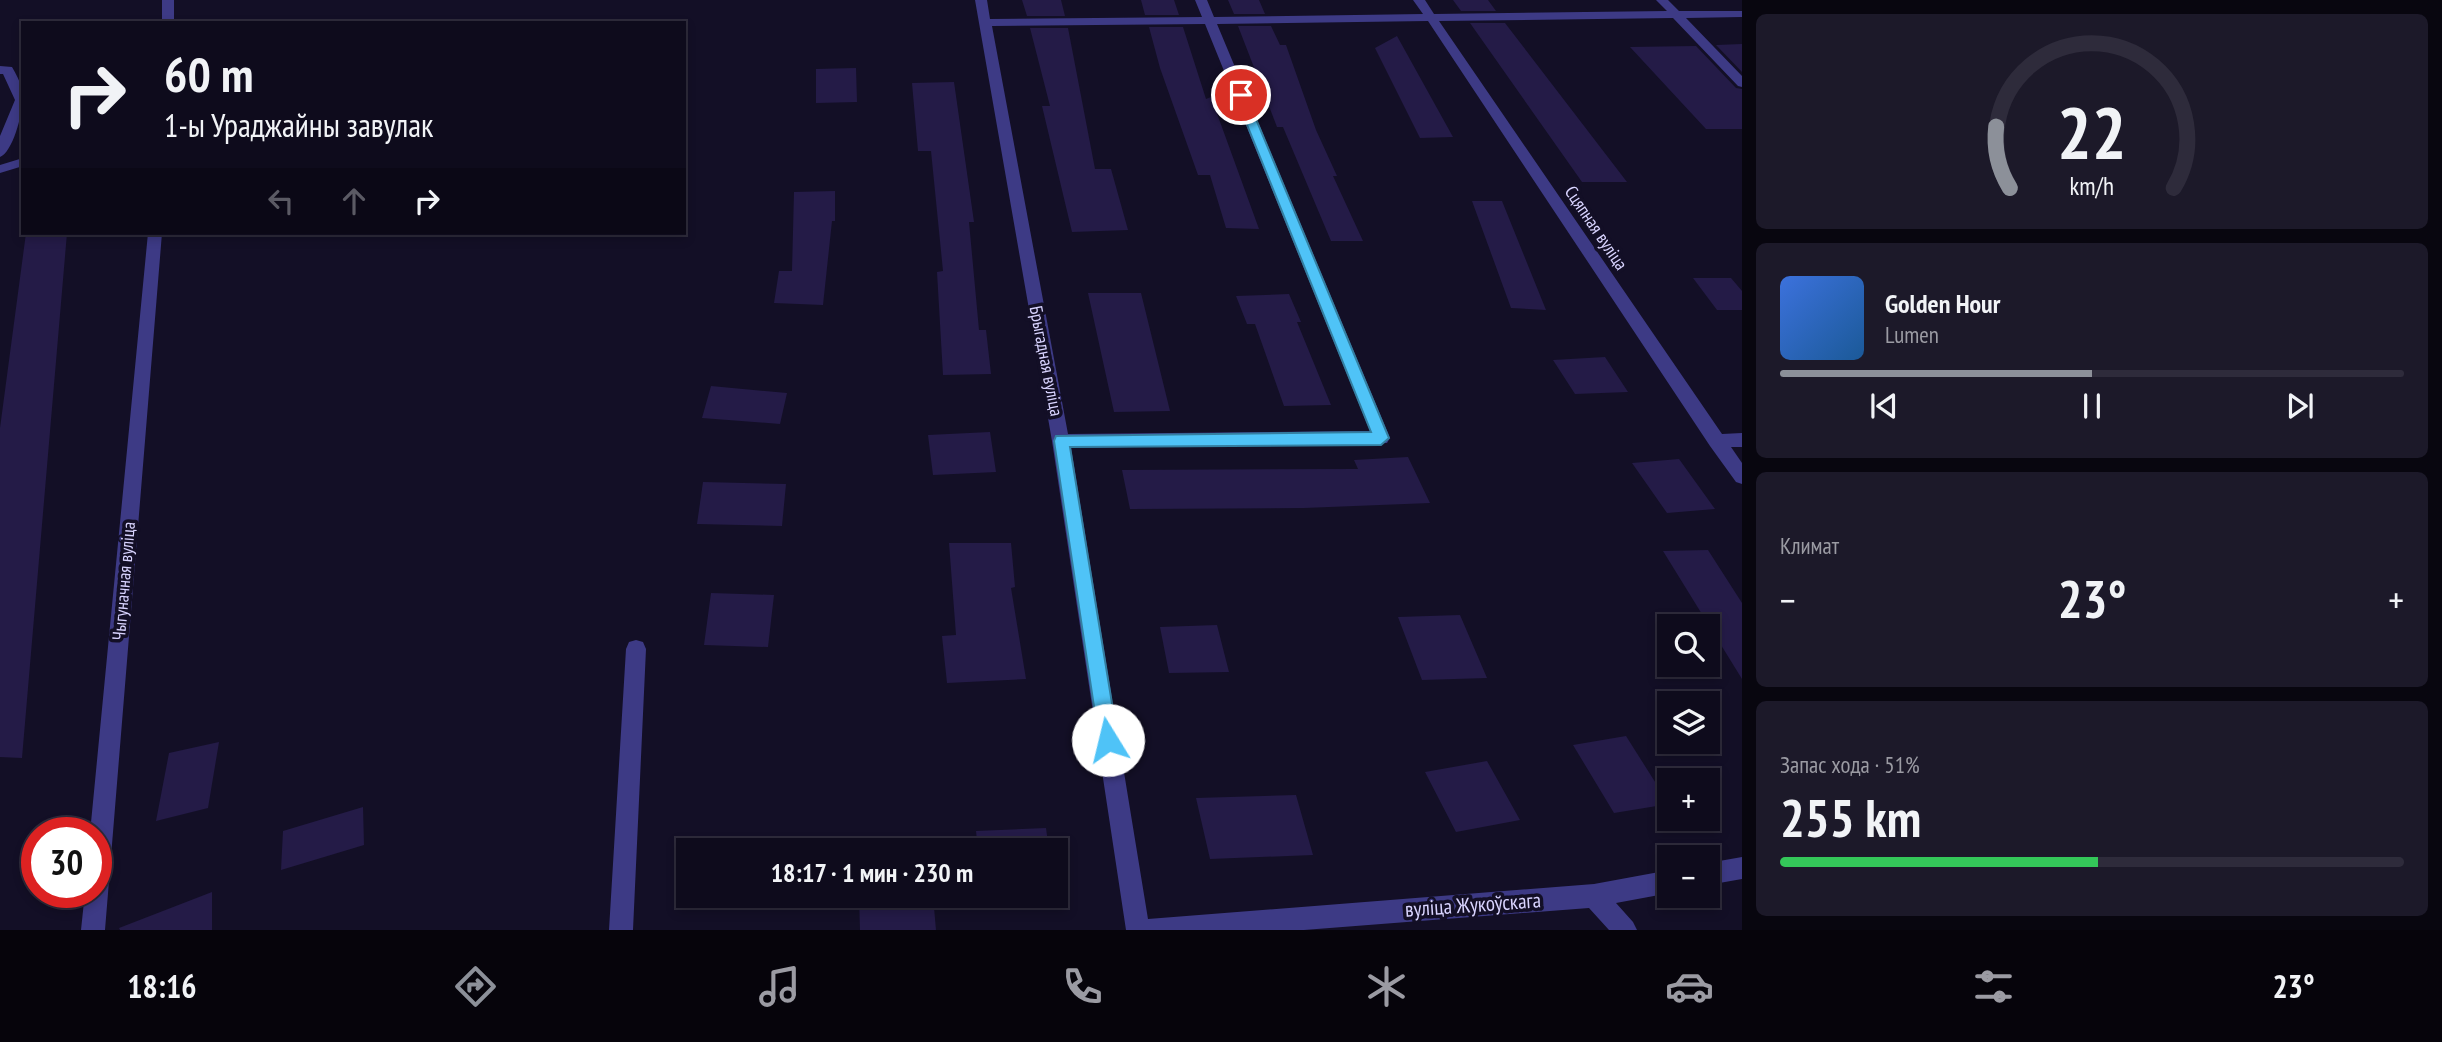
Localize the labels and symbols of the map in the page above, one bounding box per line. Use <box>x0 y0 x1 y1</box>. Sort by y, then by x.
pin <box>1211 65 1271 125</box>
street label: Сцяпная вуліца <box>1560 181 1633 274</box>
street label: Брыгадная вуліца <box>1025 304 1068 418</box>
street label: Чыгуначная вуліца <box>107 521 140 641</box>
position arrow <box>1071 703 1145 777</box>
speed limit sign: 30 <box>21 817 112 908</box>
street label: вуліца Жукоўскага <box>1404 886 1542 923</box>

